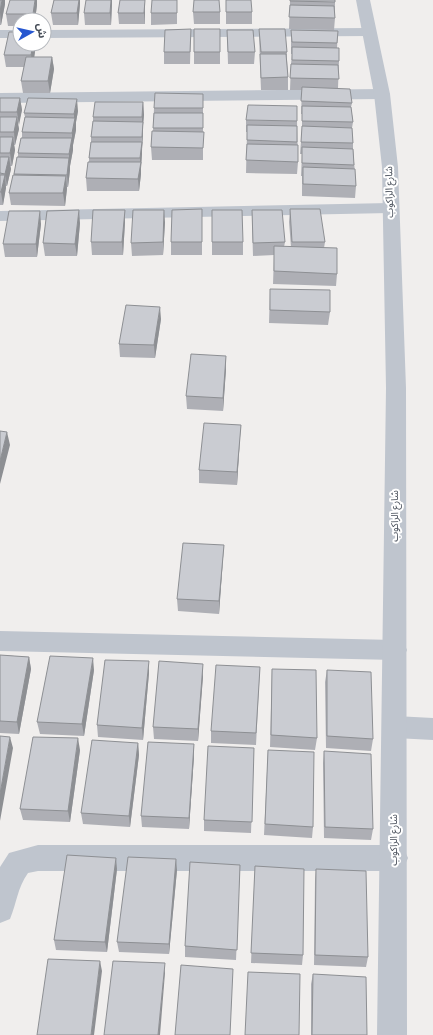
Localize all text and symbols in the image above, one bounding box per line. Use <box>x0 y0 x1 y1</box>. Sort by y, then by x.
north arrow <box>12 12 52 52</box>
text: ش <box>33 22 49 39</box>
street label: شارع الراكوب <box>383 166 397 218</box>
street label: شارع الراكوب <box>389 490 402 542</box>
street label: شارع الراكوب <box>388 814 401 866</box>

